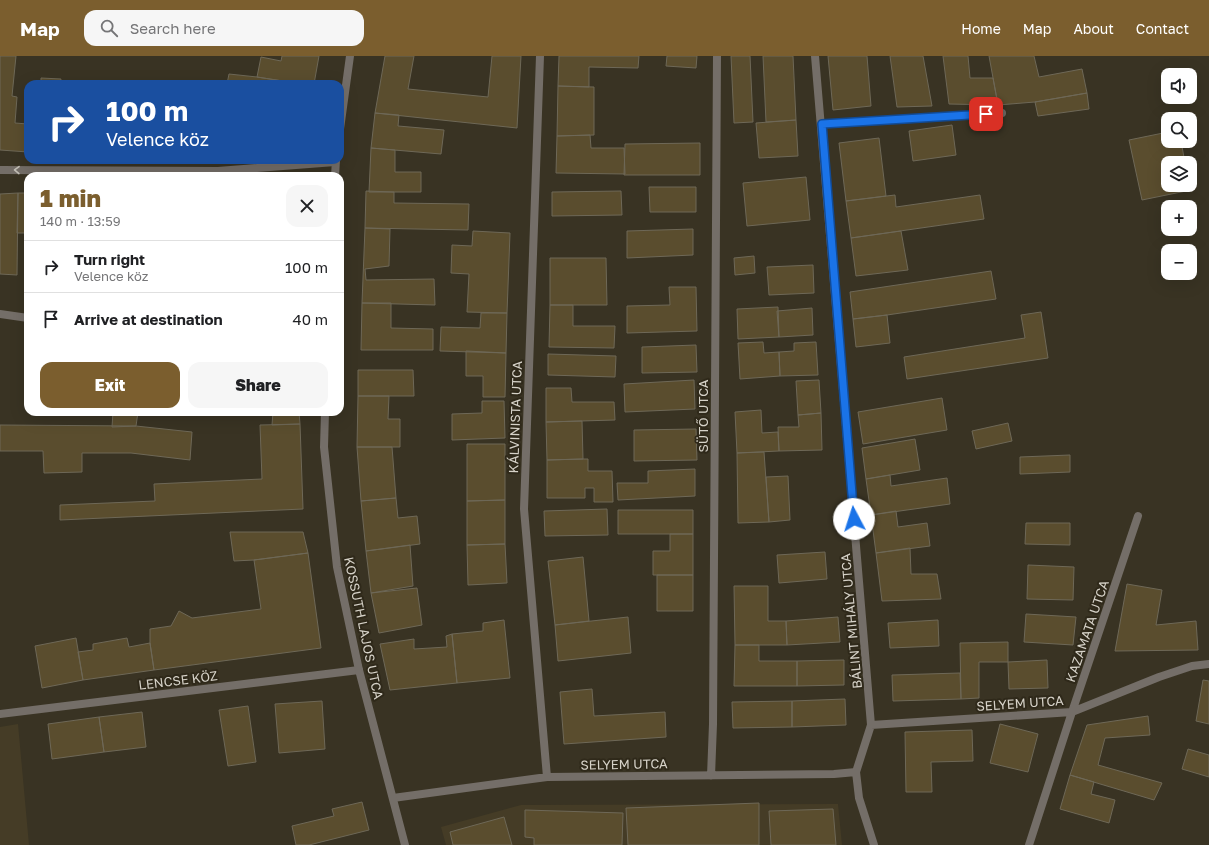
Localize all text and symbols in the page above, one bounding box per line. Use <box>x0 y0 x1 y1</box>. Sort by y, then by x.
search box <box>84 10 364 46</box>
text: Map <box>20 17 60 40</box>
icon: search <box>98 17 120 39</box>
text: Search here <box>130 19 216 37</box>
text: Home <box>961 20 1001 37</box>
text: Map <box>1023 20 1051 37</box>
text: About <box>1073 20 1114 37</box>
text: Contact <box>1136 20 1189 37</box>
map controls <box>1161 68 1197 280</box>
button: sound <box>1161 68 1197 104</box>
text: 100 m <box>106 94 188 127</box>
icon: right <box>40 96 92 148</box>
pin <box>969 97 1003 131</box>
icon: arrive <box>975 103 997 125</box>
button: search <box>1161 112 1197 148</box>
text: Velence köz <box>106 128 209 150</box>
button: layers <box>1161 156 1197 192</box>
one-way arrow <box>14 166 20 174</box>
text: 1 min <box>40 183 101 212</box>
button: close <box>286 185 328 227</box>
button: + <box>1161 200 1197 236</box>
text: 140 m · 13:59 <box>40 213 121 229</box>
button: − <box>1161 244 1197 280</box>
text: Turn right <box>74 250 145 268</box>
icon: right <box>40 256 62 278</box>
text: 100 m <box>285 258 328 276</box>
text: Velence köz <box>74 268 148 284</box>
icon: arrive <box>40 308 62 330</box>
text: Arrive at destination <box>74 310 223 328</box>
text: 40 m <box>293 310 328 328</box>
street label: KÁLVINISTA UTCA <box>505 360 525 474</box>
button: Exit <box>40 362 180 408</box>
button: Share <box>188 362 328 408</box>
street label: SÜTŐ UTCA <box>695 379 711 453</box>
position arrow <box>833 498 875 540</box>
street label: BÁLINT MIHÁLY UTCA <box>837 552 865 689</box>
street label: KOSSUTH LAJOS UTCA <box>341 555 387 701</box>
street label: KAZAMATA UTCA <box>1062 578 1112 684</box>
street label: LENCSE KÖZ <box>138 667 219 693</box>
street label: SELYEM UTCA <box>976 692 1064 714</box>
street label: SELYEM UTCA <box>580 755 668 773</box>

